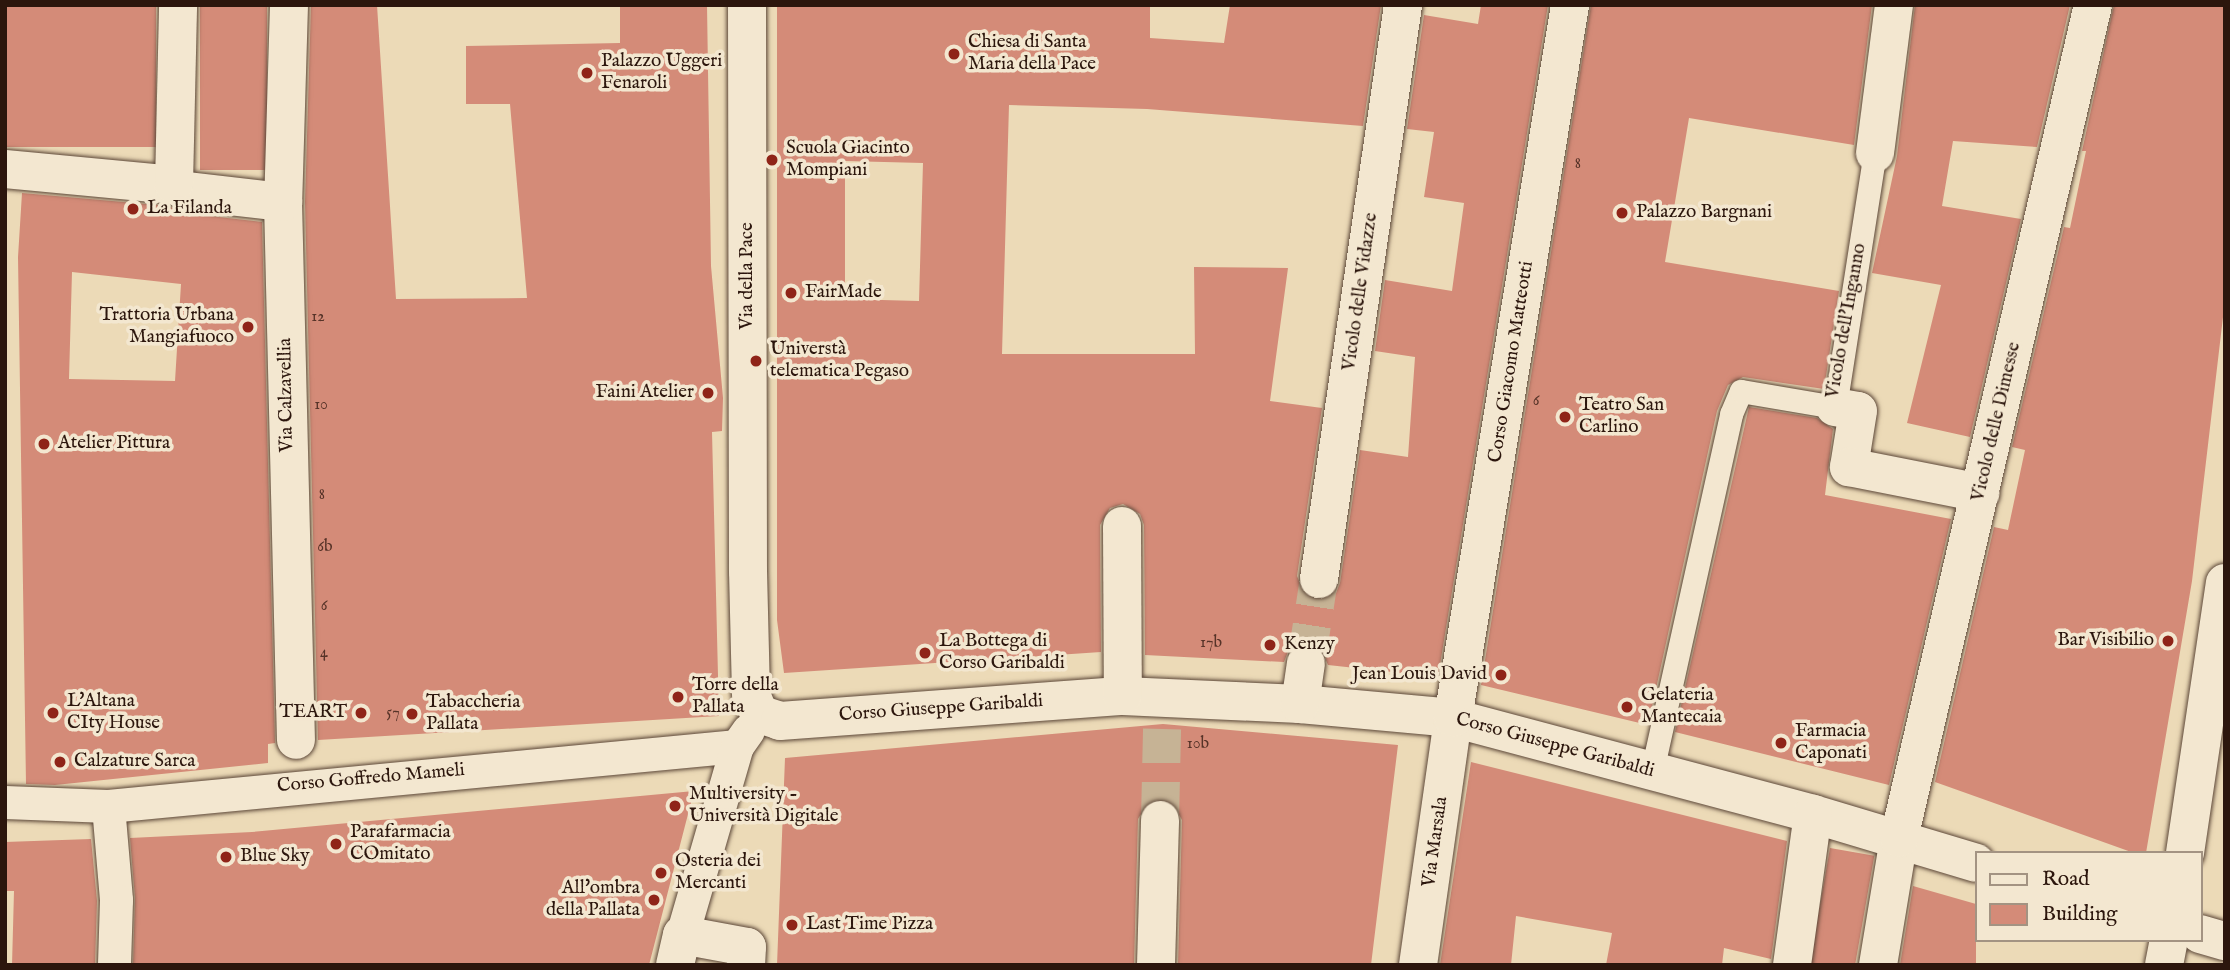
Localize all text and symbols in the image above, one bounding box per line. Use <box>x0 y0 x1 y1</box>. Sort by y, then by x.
place label: Chiesa di Santa Maria della Pace <box>968 32 1096 76</box>
marker: Chiesa di Santa Maria della Pace <box>946 46 962 62</box>
place label: Palazzo Uggeri Fenaroli <box>601 51 722 95</box>
marker: Palazzo Uggeri Fenaroli <box>579 65 595 81</box>
place label: Scuola Giacinto Mompiani <box>786 138 910 182</box>
marker: Scuola Giacinto Mompiani <box>764 152 780 168</box>
house number: 8 <box>1575 154 1581 174</box>
place label: La Filanda <box>147 198 232 220</box>
marker: La Filanda <box>125 201 141 217</box>
place label: Palazzo Bargnani <box>1636 202 1772 224</box>
marker: Palazzo Bargnani <box>1614 205 1630 221</box>
street label: Vicolo delle Vidazze <box>1339 212 1383 372</box>
street label: Via della Pace <box>737 222 759 330</box>
street label: Vicolo dell'Inganno <box>1822 242 1872 400</box>
street label: Corso Giacomo Matteotti <box>1485 260 1539 464</box>
place label: FairMade <box>805 282 882 304</box>
marker: FairMade <box>783 285 799 301</box>
place label: Trattoria Urbana Mangiafuoco <box>100 305 234 349</box>
house number: 12 <box>311 307 325 327</box>
marker: Trattoria Urbana Mangiafuoco <box>240 319 256 335</box>
street label: Via Calzavellia <box>275 338 299 452</box>
place label: Universtà telematica Pegaso <box>770 339 909 383</box>
street label: Vicolo delle Dimesse <box>1968 340 2026 504</box>
marker: Universtà telematica Pegaso <box>748 353 764 369</box>
place label: Faini Atelier <box>596 382 694 404</box>
marker: Faini Atelier <box>700 385 716 401</box>
house number: 6 <box>1533 391 1539 411</box>
house number: 10 <box>314 395 328 415</box>
place label: Teatro San Carlino <box>1579 395 1664 439</box>
marker: Teatro San Carlino <box>1557 409 1573 425</box>
place label: Atelier Pittura <box>58 433 170 455</box>
marker: Atelier Pittura <box>36 436 52 452</box>
house number: 8 <box>319 485 325 505</box>
house number: 6b <box>317 537 333 557</box>
house number: 6 <box>321 596 327 616</box>
place label: Bar Visibilio <box>2057 630 2154 652</box>
place label: La Bottega di Corso Garibaldi <box>939 631 1065 675</box>
house number: 17b <box>1200 633 1222 653</box>
marker: Bar Visibilio <box>2160 633 2176 649</box>
place label: Kenzy <box>1284 634 1335 656</box>
marker: Kenzy <box>1262 637 1278 653</box>
house number: 4 <box>320 643 328 663</box>
marker: La Bottega di Corso Garibaldi <box>917 645 933 661</box>
place label: Jean Louis David <box>1352 664 1487 686</box>
marker: Jean Louis David <box>1493 667 1509 683</box>
place label: Torre della Pallata <box>692 675 779 719</box>
place label: Gelateria Mantecaia <box>1641 685 1722 729</box>
marker: Torre della Pallata <box>670 689 686 705</box>
street label: Corso Giuseppe Garibaldi <box>838 690 1044 728</box>
place label: L'Altana CIty House <box>67 691 160 735</box>
place label: Tabaccheria Pallata <box>426 692 520 736</box>
marker: Gelateria Mantecaia <box>1619 699 1635 715</box>
place label: TEART <box>279 702 347 724</box>
house number: 57 <box>386 703 400 723</box>
marker: L'Altana CIty House <box>45 705 61 721</box>
marker: TEART <box>353 705 369 721</box>
marker: Tabaccheria Pallata <box>404 706 420 722</box>
street label: Corso Giuseppe Garibaldi <box>1453 709 1657 783</box>
place label: Farmacia Caponati <box>1795 721 1867 765</box>
house number: 10b <box>1187 734 1209 754</box>
marker: Farmacia Caponati <box>1773 735 1789 751</box>
place label: Calzature Sarca <box>74 751 196 773</box>
marker: Calzature Sarca <box>52 754 68 770</box>
street label: Corso Goffredo Mameli <box>276 759 466 799</box>
place label: Multiversity - Università Digitale <box>689 784 839 828</box>
street label: Via Marsala <box>1418 795 1454 889</box>
marker: Multiversity - Università Digitale <box>667 798 683 814</box>
place label: Parafarmacia COmitato <box>350 822 451 866</box>
marker: Parafarmacia COmitato <box>328 836 344 852</box>
place label: Blue Sky <box>240 846 310 868</box>
marker: Blue Sky <box>218 849 234 865</box>
place label: Osteria dei Mercanti <box>675 851 761 895</box>
legend <box>1974 851 2202 942</box>
marker: Osteria dei Mercanti <box>653 865 669 881</box>
text: Road <box>2042 866 2089 893</box>
place label: All'ombra della Pallata <box>546 878 640 922</box>
marker: All'ombra della Pallata <box>646 892 662 908</box>
text: Building <box>2042 901 2117 928</box>
place label: Last Time Pizza <box>806 914 933 936</box>
marker: Last Time Pizza <box>784 917 800 933</box>

